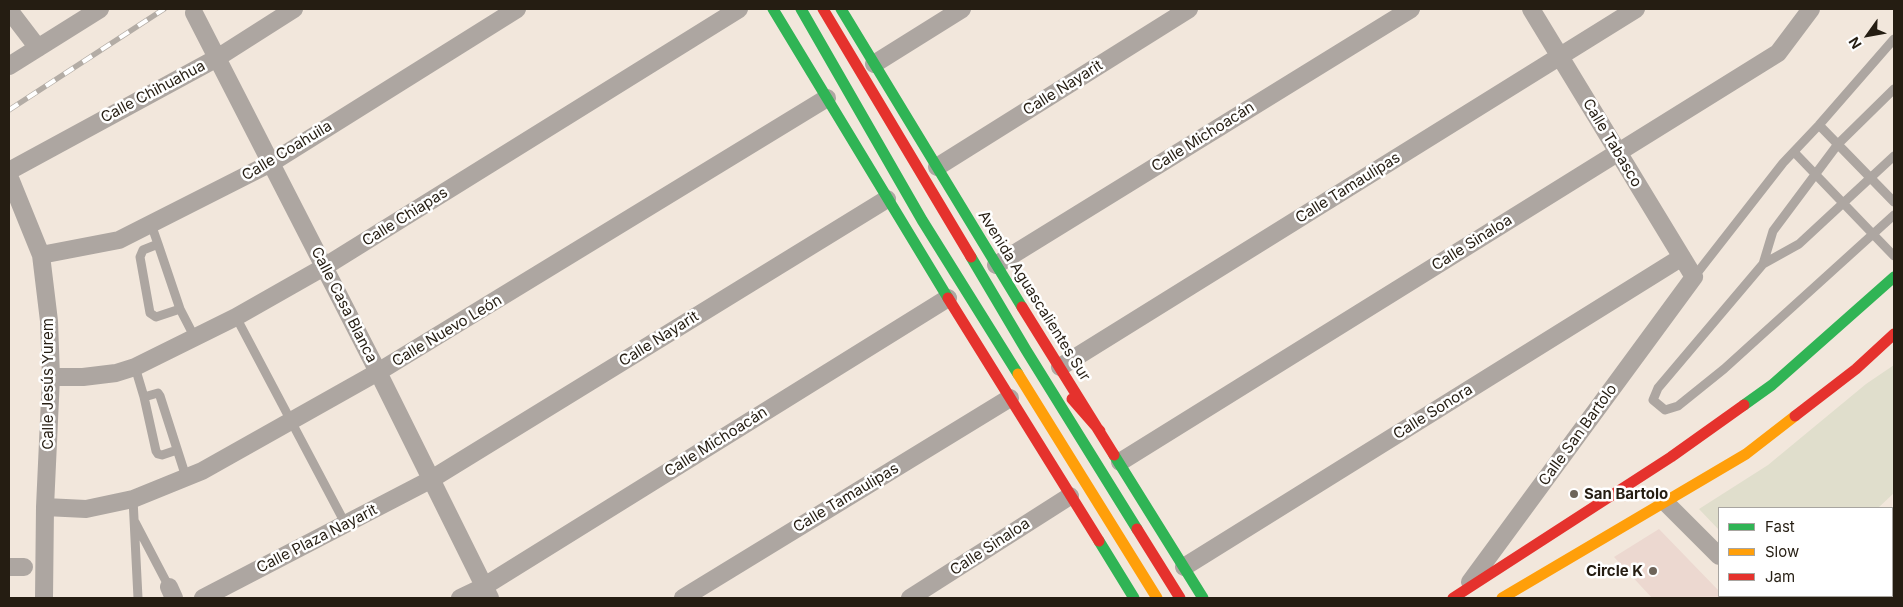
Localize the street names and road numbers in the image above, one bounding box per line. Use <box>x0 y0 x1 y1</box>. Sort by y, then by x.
street label: Calle Nayarit <box>1020 56 1106 120</box>
street label: Calle Chihuahua <box>98 57 208 127</box>
street label: Calle Tabasco <box>1579 96 1645 190</box>
street label: Calle Michoacán <box>1148 98 1258 176</box>
street label: Calle Coahuila <box>239 117 335 185</box>
street label: Calle Tamaulipas <box>1292 149 1404 227</box>
street label: Calle Chiapas <box>359 184 451 250</box>
street label: Avenida Aguascalientes Sur <box>974 208 1094 384</box>
street label: Calle Sinaloa <box>1428 211 1516 275</box>
street label: Calle Casa Blanca <box>307 244 381 366</box>
street label: Calle Nuevo León <box>389 291 505 371</box>
street label: Calle Nayarit <box>616 307 702 371</box>
street label: Calle Jesús Yurem <box>39 318 57 450</box>
street label: Calle Sonora <box>1390 380 1476 444</box>
street label: Calle San Bartolo <box>1535 381 1621 489</box>
street label: Calle Michoacán <box>661 403 771 481</box>
street label: Calle Tamaulipas <box>790 459 902 537</box>
street label: Calle Plaza Nayarit <box>254 501 380 577</box>
street label: Calle Sinaloa <box>947 515 1033 579</box>

